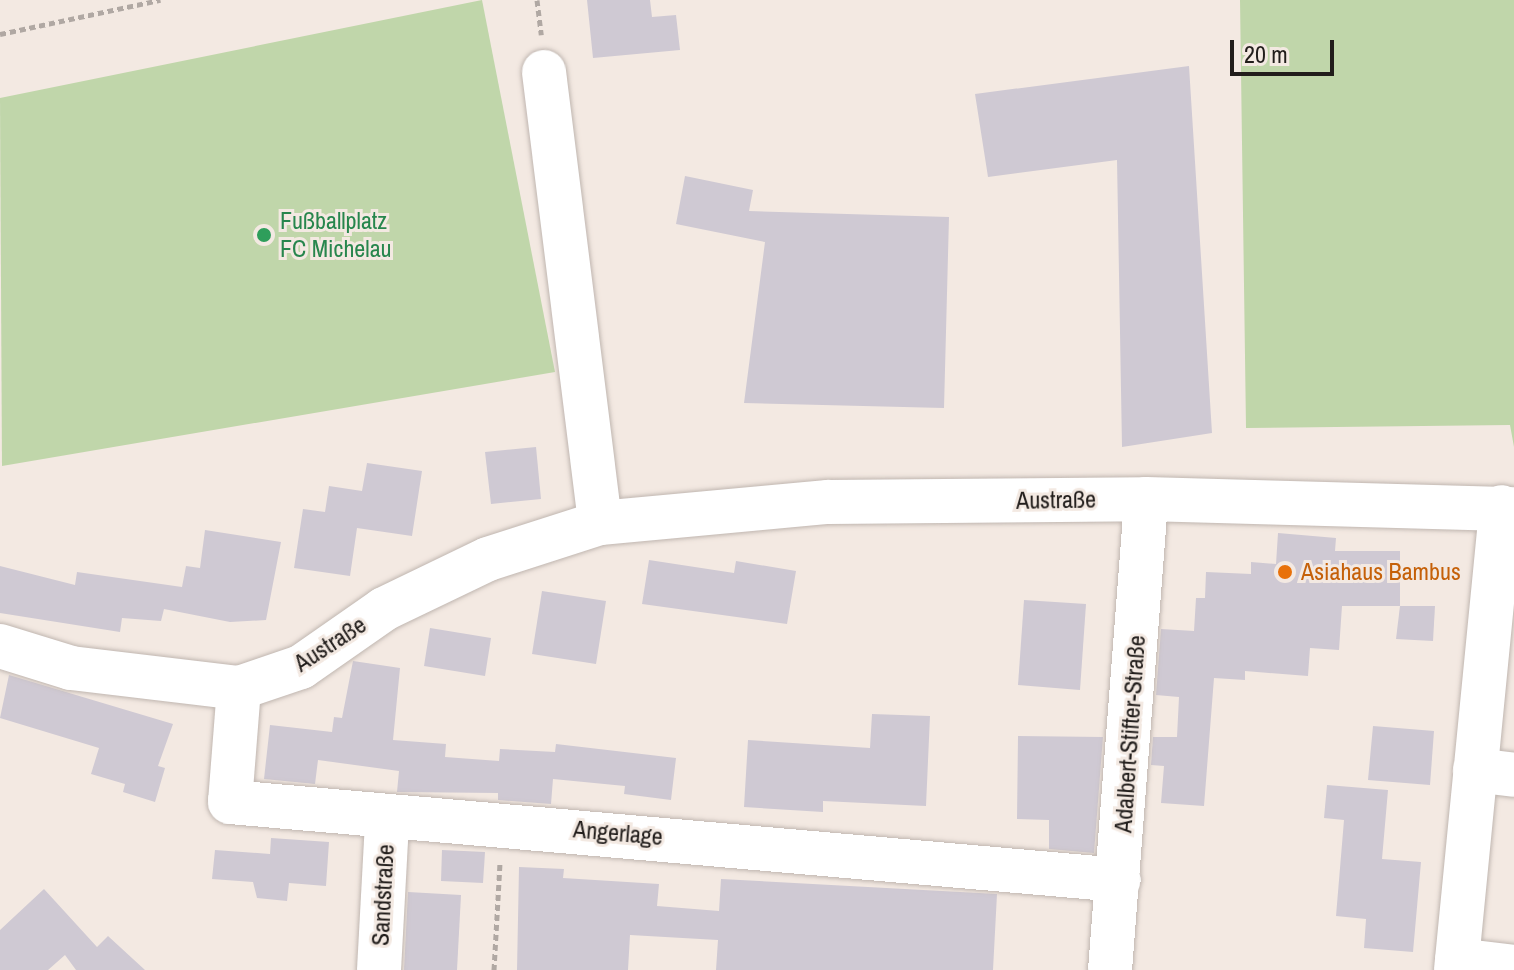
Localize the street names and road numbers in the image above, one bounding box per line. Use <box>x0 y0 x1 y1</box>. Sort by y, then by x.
street label: Austraße <box>1016 485 1096 515</box>
street label: Austraße <box>289 610 371 678</box>
street label: Adalbert-Stifter-Straße <box>1109 634 1151 834</box>
street label: Angerlage <box>572 815 664 851</box>
street label: Sandstraße <box>366 843 400 947</box>

